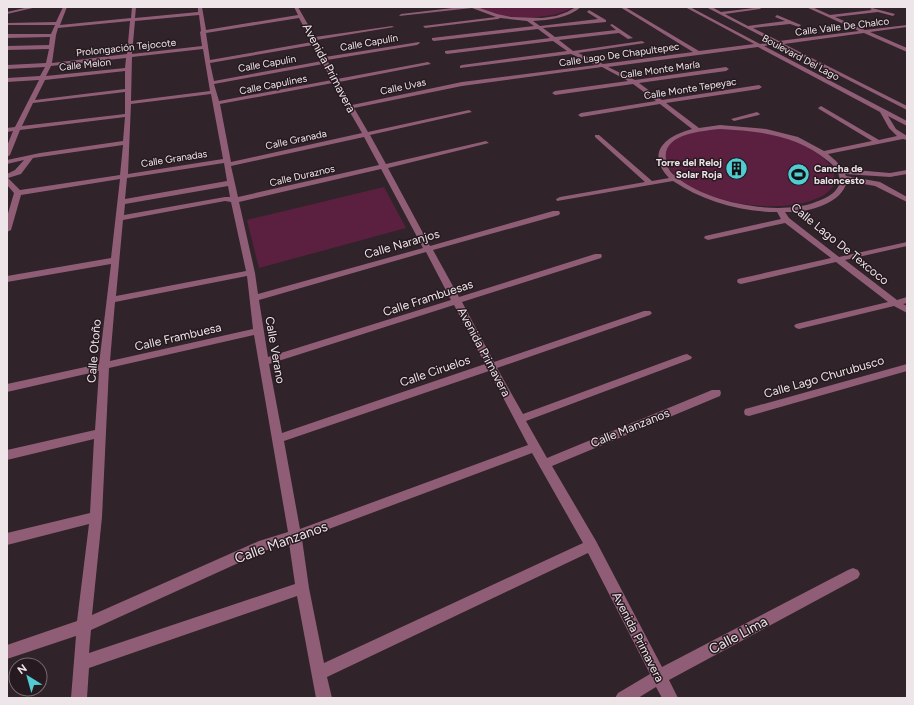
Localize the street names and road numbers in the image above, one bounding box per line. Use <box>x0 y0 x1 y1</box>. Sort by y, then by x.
street label: Calle Valle De Chalco <box>794 14 890 39</box>
street label: Avenida Primavera <box>300 21 358 115</box>
street label: Calle Capulín <box>339 31 399 54</box>
street label: Boulevard Del Lago <box>760 32 842 83</box>
street label: Prolongación Tejocote <box>75 36 177 59</box>
street label: Calle Lago De Chapultepec <box>558 40 681 69</box>
street label: Calle Capulin <box>237 52 297 75</box>
street label: Calle Melon <box>58 55 112 74</box>
street label: Calle Monte María <box>619 57 701 82</box>
street label: Calle Capulines <box>238 71 308 97</box>
street label: Calle Uvas <box>379 75 428 98</box>
street label: Calle Monte Tepeyac <box>643 75 738 102</box>
street label: Calle Granada <box>264 127 328 152</box>
street label: Calle Granadas <box>140 147 209 170</box>
street label: Calle Duraznos <box>268 162 336 189</box>
street label: Calle Lago De Texcoco <box>788 200 892 288</box>
street label: Calle Naranjos <box>363 226 442 261</box>
street label: Calle Frambuesas <box>381 277 475 319</box>
street label: Avenida Primavera <box>455 305 513 399</box>
street label: Calle Verano <box>262 315 288 385</box>
street label: Calle Otoño <box>84 318 104 383</box>
street label: Calle Frambuesa <box>133 320 223 354</box>
street label: Calle Ciruelos <box>398 352 472 390</box>
street label: Calle Lago Churubusco <box>762 353 886 401</box>
street label: Calle Manzanos <box>589 406 672 450</box>
street label: Calle Manzanos <box>232 518 330 567</box>
street label: Avenida Primavera <box>609 590 667 684</box>
street label: Calle Lima <box>706 613 771 658</box>

